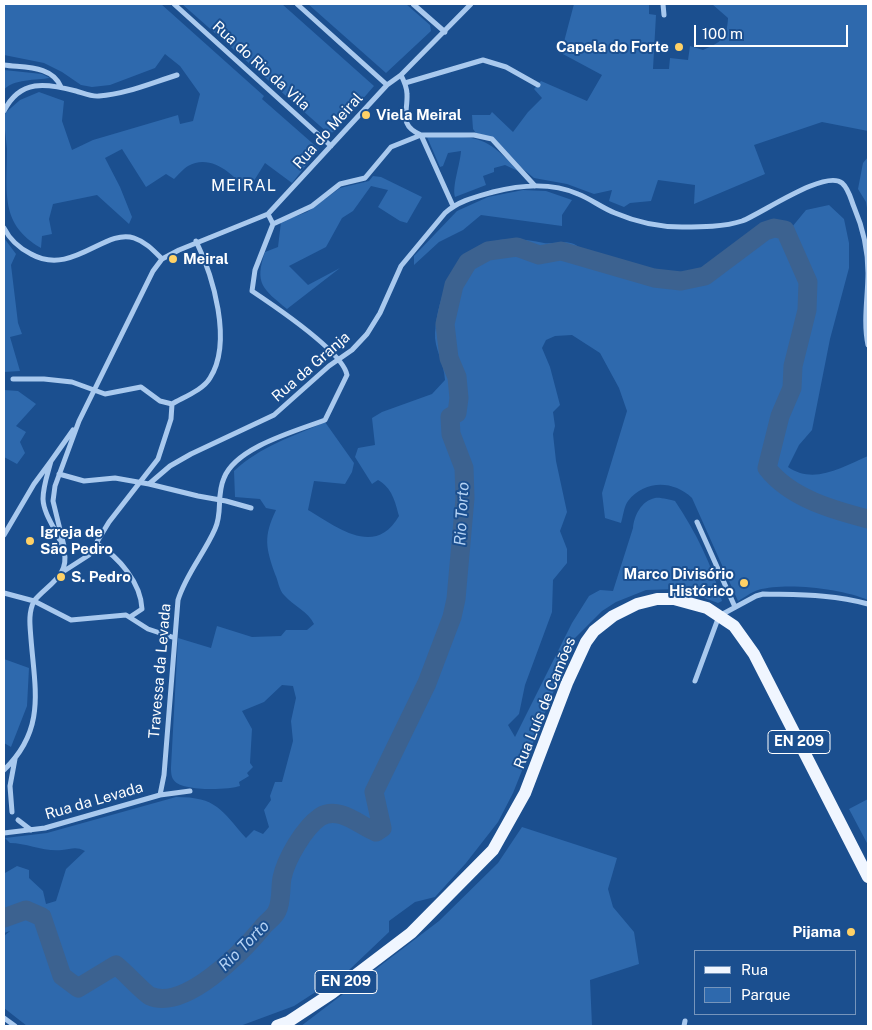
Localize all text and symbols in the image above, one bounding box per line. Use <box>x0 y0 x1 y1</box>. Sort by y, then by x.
scale bar <box>697 15 851 47</box>
street label: Rua do Rio da Vila <box>208 17 314 115</box>
text: 100 m <box>702 25 743 42</box>
place label: Capela do Forte <box>556 38 669 56</box>
marker: Capela do Forte <box>673 41 685 53</box>
street label: Rua do Meiral <box>289 89 367 173</box>
place label: Viela Meiral <box>376 106 462 124</box>
marker: Viela Meiral <box>360 109 372 121</box>
district label: MEIRAL <box>210 176 278 196</box>
place label: Meiral <box>183 250 229 268</box>
marker: Meiral <box>167 253 179 265</box>
street label: Rua da Granja <box>268 328 354 406</box>
water label: Rio Torto <box>451 482 473 546</box>
place label: Igreja de São Pedro <box>40 523 113 558</box>
marker: Igreja de São Pedro <box>24 535 36 547</box>
place label: Marco Divisório Histórico <box>623 565 734 600</box>
place label: S. Pedro <box>71 568 131 586</box>
marker: S. Pedro <box>55 571 67 583</box>
marker: Marco Divisório Histórico <box>738 577 750 589</box>
street label: Travessa da Levada <box>145 603 175 739</box>
street label: Rua Luís de Camões <box>510 635 580 771</box>
road number: EN 209 <box>768 730 830 754</box>
street label: Rua da Levada <box>43 778 145 824</box>
water label: Rio Torto <box>215 917 273 975</box>
place label: Pijama <box>793 923 841 941</box>
marker: Pijama <box>845 926 857 938</box>
legend <box>694 950 857 1015</box>
text: Rua <box>741 961 768 978</box>
road number: EN 209 <box>315 970 377 994</box>
text: Parque <box>741 986 791 1003</box>

